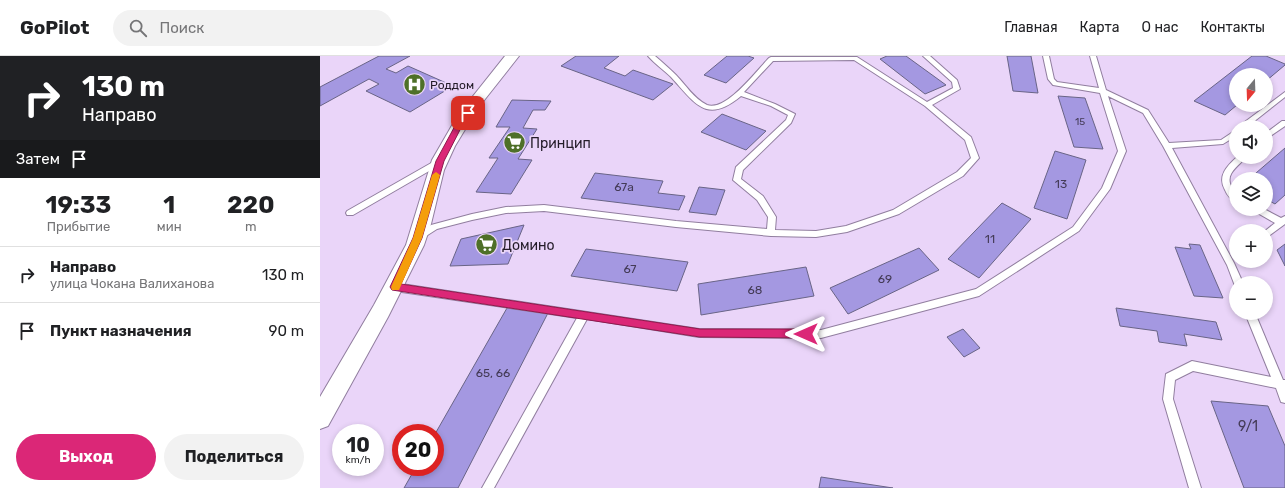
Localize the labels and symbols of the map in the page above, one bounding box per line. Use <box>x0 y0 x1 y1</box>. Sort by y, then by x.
north arrow <box>1229 68 1273 112</box>
hospital icon: Роддом <box>401 72 427 98</box>
place label: Роддом <box>430 78 474 92</box>
pin <box>451 96 485 130</box>
house number: 15 <box>1075 116 1085 128</box>
supermarket icon: Принцип <box>501 130 527 156</box>
place label: Принцип <box>530 135 591 152</box>
house number: 13 <box>1055 177 1067 191</box>
house number: 67а <box>614 180 634 194</box>
supermarket icon: Домино <box>474 232 500 258</box>
house number: 11 <box>985 232 995 246</box>
place label: Домино <box>502 237 555 254</box>
house number: 67 <box>623 262 637 276</box>
house number: 69 <box>878 272 892 286</box>
house number: 68 <box>748 283 762 297</box>
position arrow <box>785 313 827 355</box>
house number: 65, 66 <box>476 366 510 380</box>
house number: 9/1 <box>1238 418 1258 435</box>
speed limit sign: 20 <box>392 424 444 476</box>

